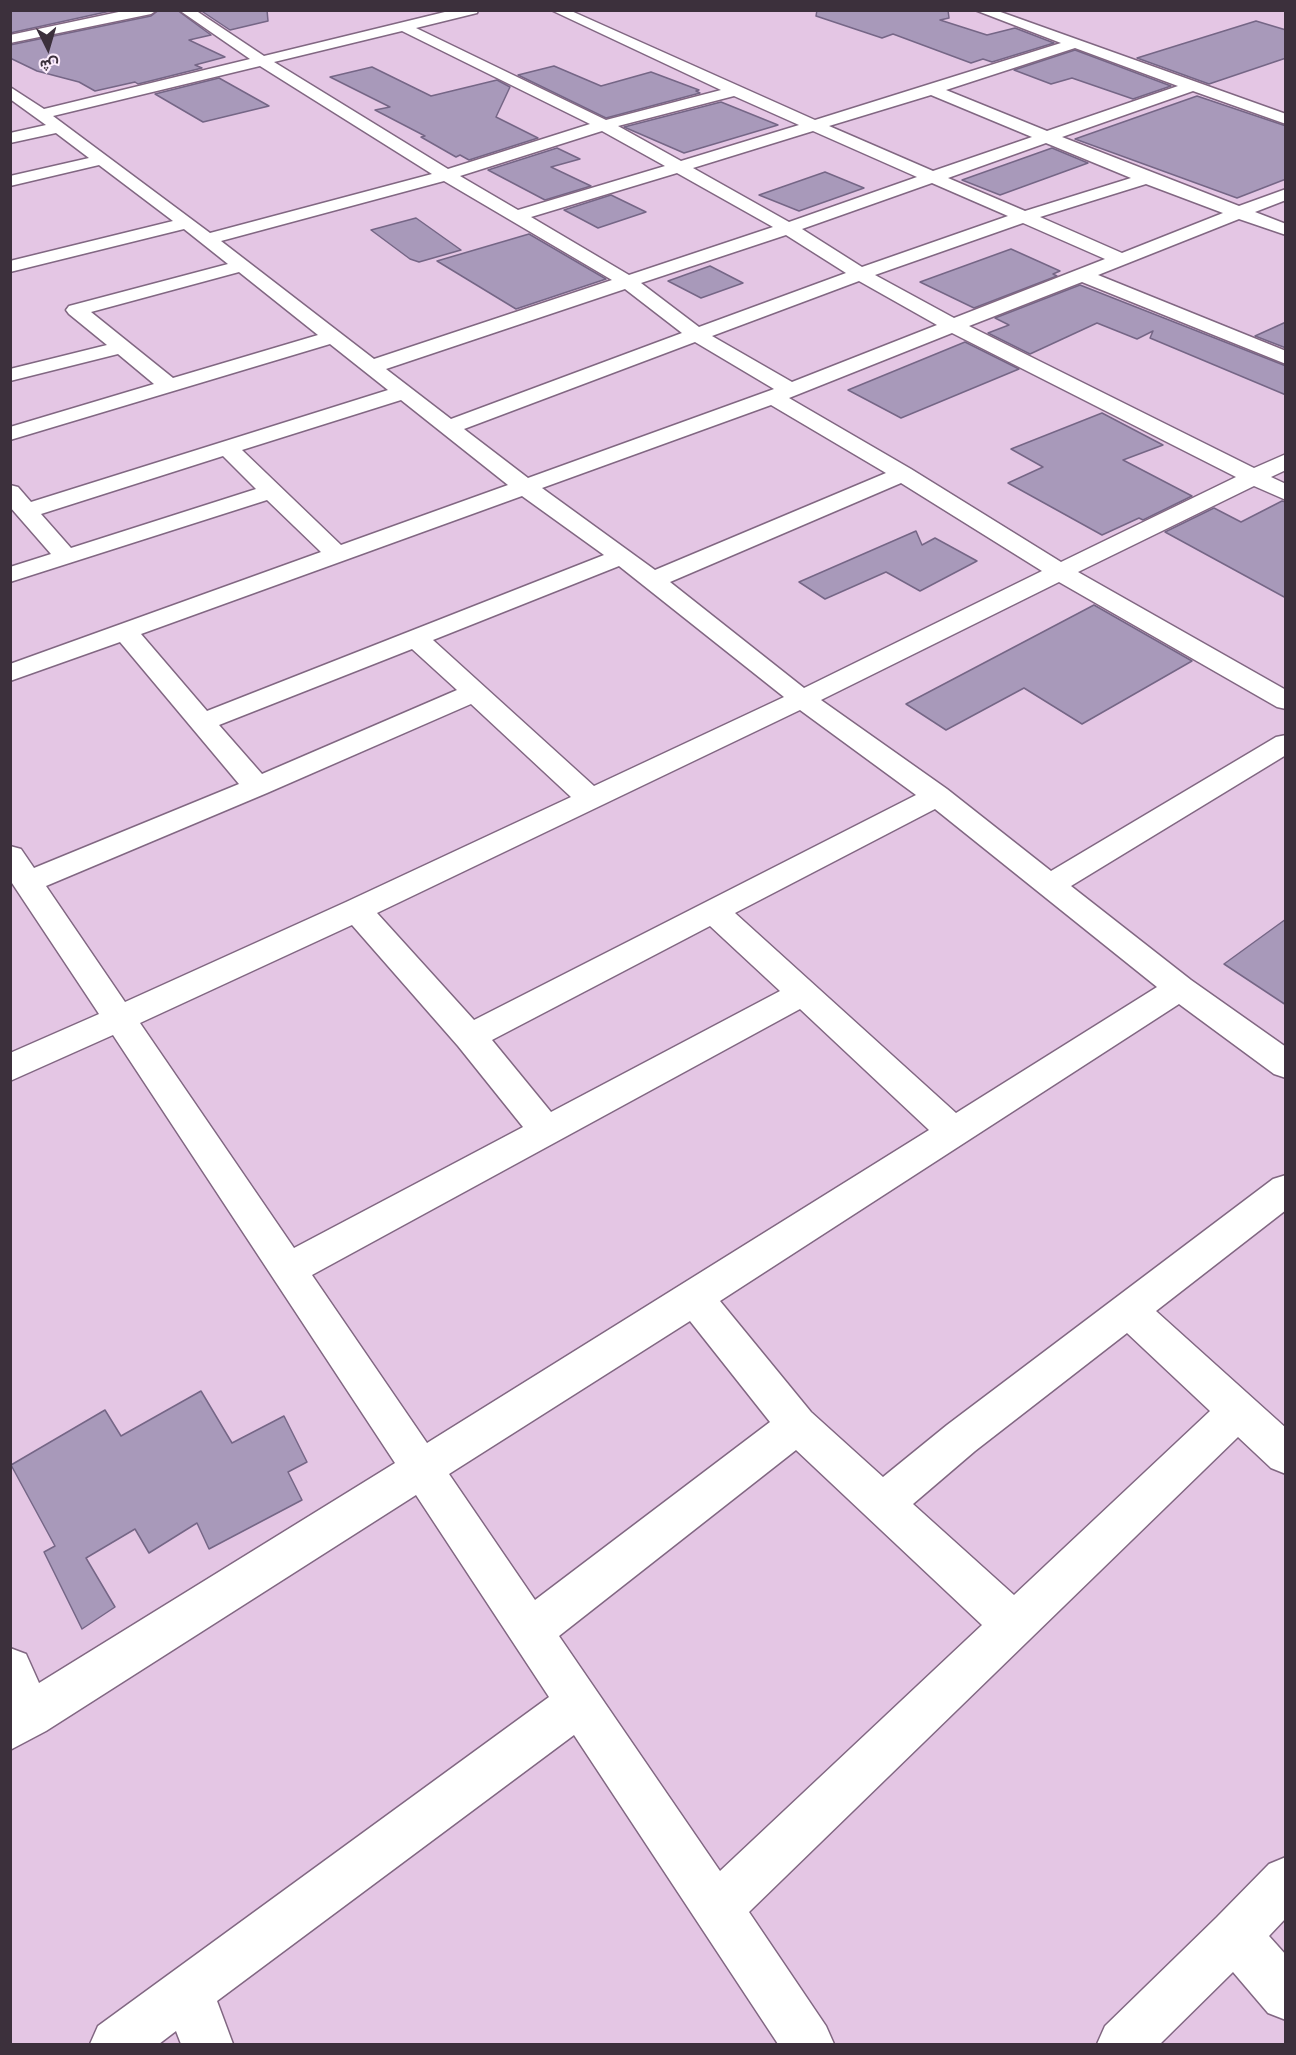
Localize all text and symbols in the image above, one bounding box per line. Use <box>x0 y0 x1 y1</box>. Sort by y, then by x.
north arrow <box>18 18 78 78</box>
text: ش <box>39 56 60 77</box>

